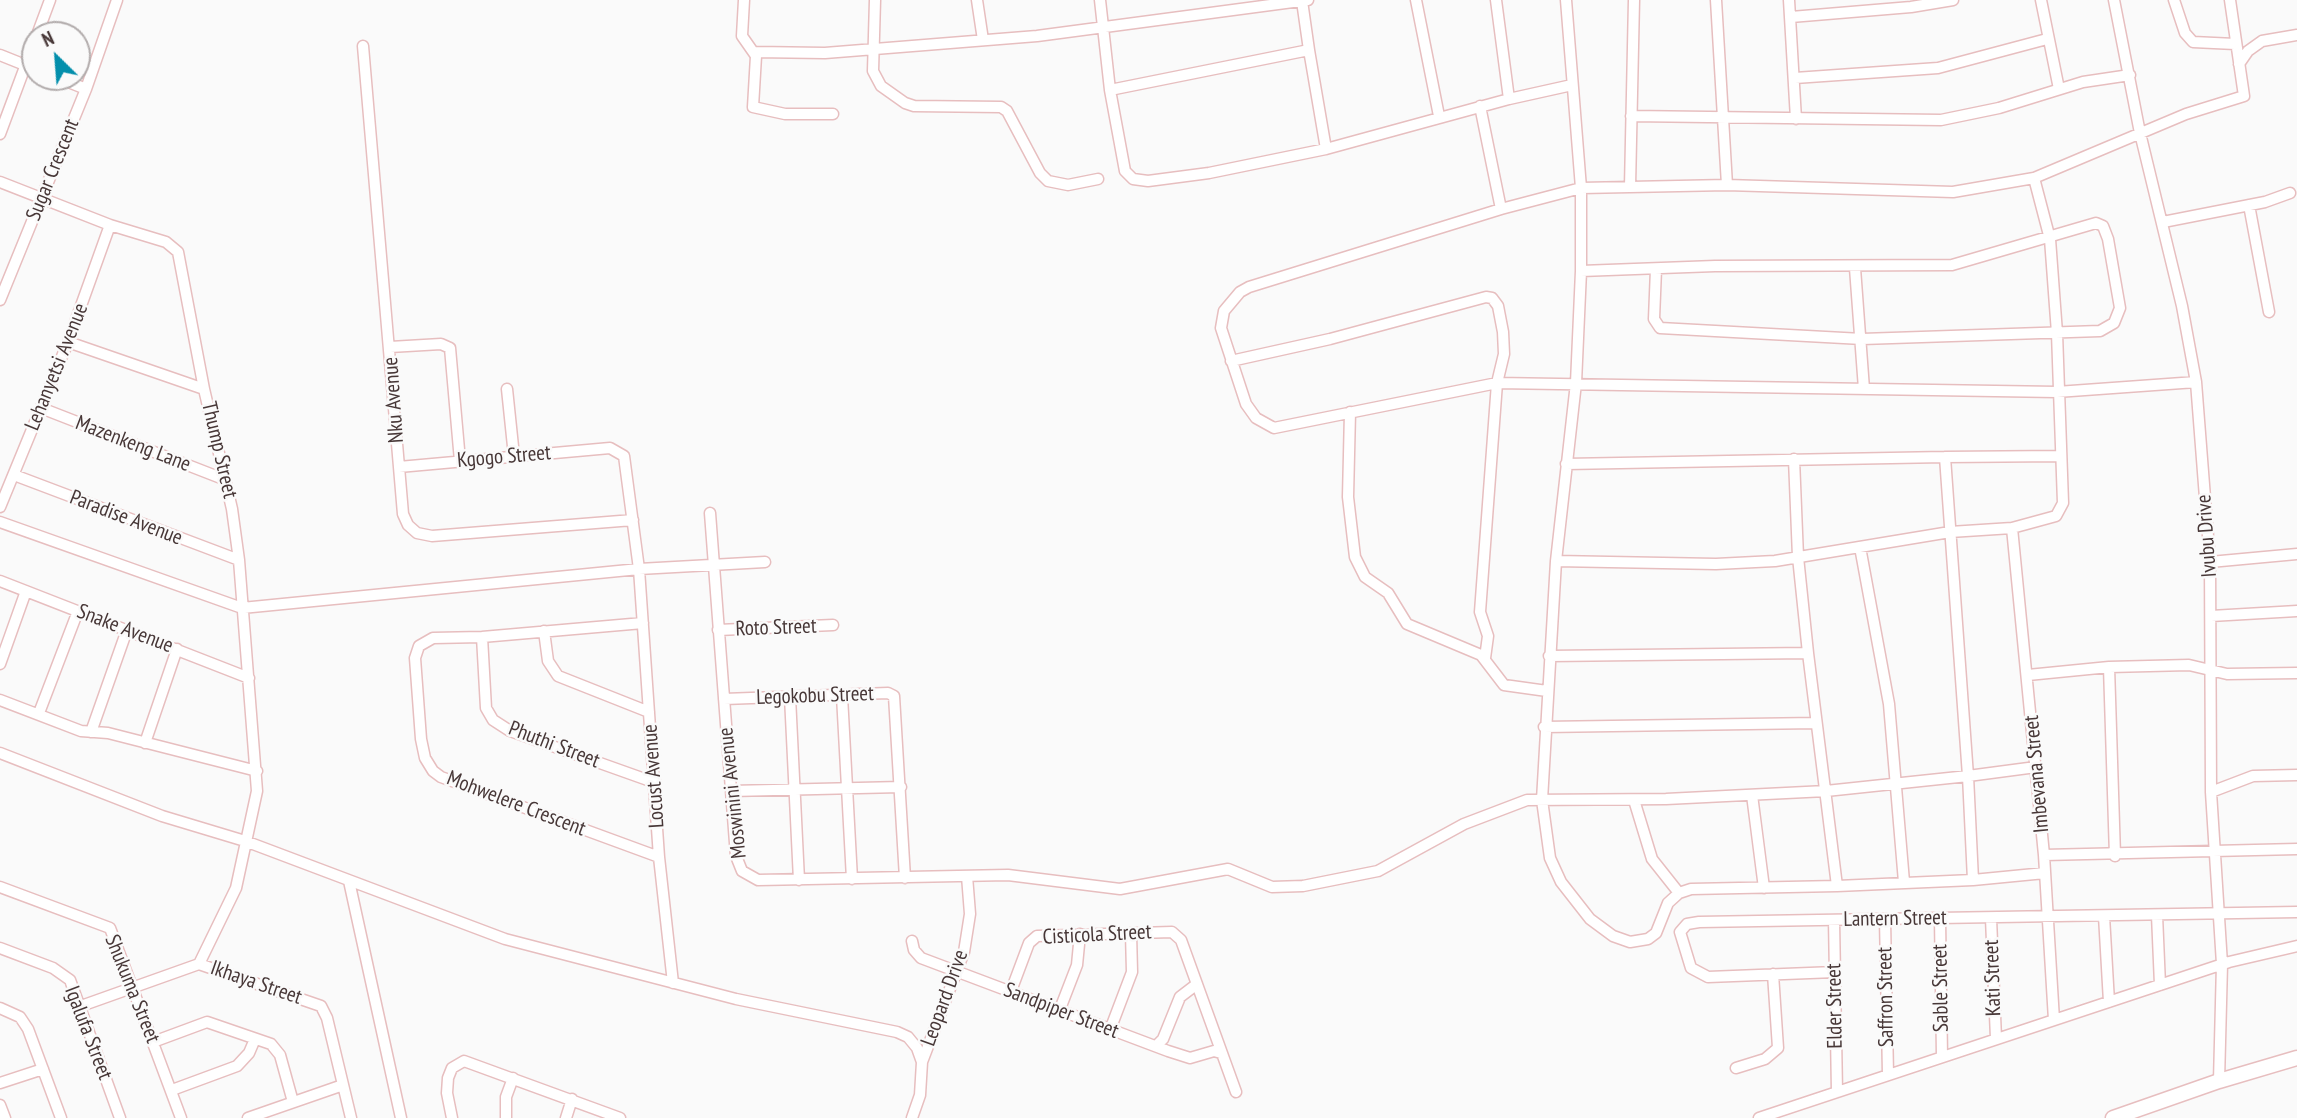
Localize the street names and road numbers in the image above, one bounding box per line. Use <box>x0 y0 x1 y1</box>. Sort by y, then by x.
street label: Sugar Crescent <box>21 115 85 225</box>
street label: Lehanyetsi Avenue <box>20 300 94 434</box>
street label: Nku Avenue <box>378 356 410 444</box>
street label: Thump Street <box>196 399 242 501</box>
street label: Mazenkeng Lane <box>72 411 194 477</box>
street label: Kgogo Street <box>456 440 552 474</box>
street label: Paradise Avenue <box>66 485 186 551</box>
street label: Ivubu Drive <box>2192 494 2222 578</box>
street label: Snake Avenue <box>73 599 177 659</box>
street label: Roto Street <box>735 614 817 642</box>
street label: Legokobu Street <box>756 681 874 711</box>
street label: Imbevana Street <box>2019 714 2055 834</box>
street label: Phuthi Street <box>505 716 603 774</box>
street label: Locust Avenue <box>638 723 670 829</box>
street label: Moswinini Avenue <box>714 726 752 860</box>
street label: Mohwelere Crescent <box>443 766 589 842</box>
street label: Lantern Street <box>1843 906 1947 932</box>
street label: Cisticola Street <box>1042 920 1152 950</box>
street label: Shukuma Street <box>99 931 165 1047</box>
street label: Kati Street <box>1979 939 2007 1017</box>
street label: Sable Street <box>1928 944 1954 1032</box>
street label: Leopard Drive <box>916 947 974 1049</box>
street label: Saffron Street <box>1873 947 1899 1047</box>
street label: Ikhaya Street <box>207 956 305 1010</box>
street label: Elder Street <box>1822 963 1848 1049</box>
street label: Sandpiper Street <box>1000 978 1122 1044</box>
street label: Igalufa Street <box>59 983 117 1083</box>

